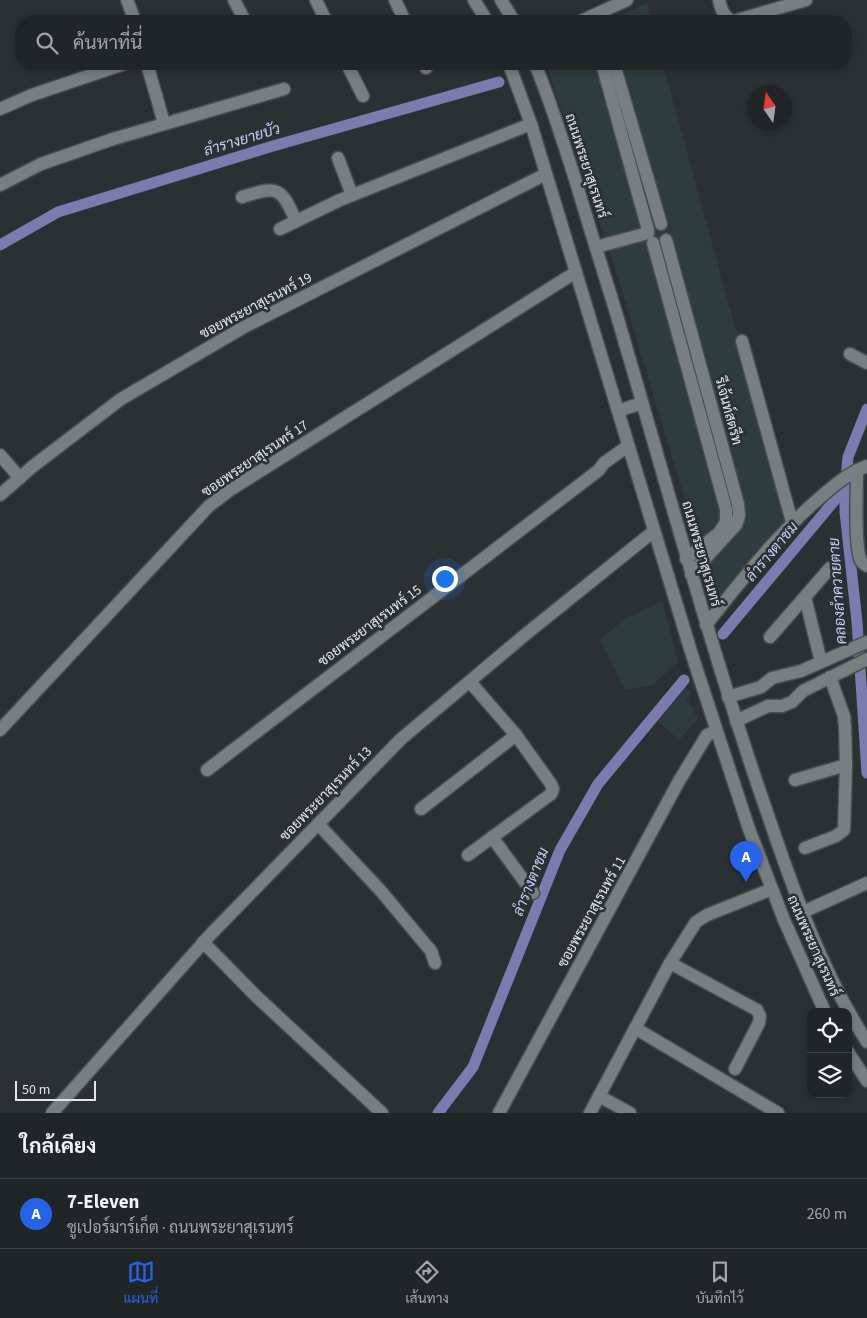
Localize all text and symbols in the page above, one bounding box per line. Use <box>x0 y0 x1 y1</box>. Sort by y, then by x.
search box <box>15 15 852 70</box>
icon: search <box>33 29 61 57</box>
text: ค้นหาที่นี่ <box>73 30 142 57</box>
north arrow <box>747 85 792 130</box>
street label: ถนนพระยาสุเรนทร์ <box>560 111 612 221</box>
water label: ลำรางยายบัว <box>201 118 283 162</box>
street label: ซอยพระยาสุเรนทร์ 19 <box>196 268 316 344</box>
street label: รีเจ้นท์สตรีท <box>709 374 747 447</box>
street label: ซอยพระยาสุเรนทร์ 17 <box>198 416 312 502</box>
street label: ถนนพระยาสุเรนทร์ <box>676 499 726 609</box>
water label: ลำรางตาชม <box>741 518 803 586</box>
water label: คลองลำควายตาย <box>824 537 852 645</box>
your location <box>432 566 458 592</box>
street label: ซอยพระยาสุเรนทร์ 15 <box>314 580 426 672</box>
street label: ซอยพระยาสุเรนทร์ 13 <box>275 742 377 846</box>
pin: A <box>730 841 762 882</box>
water label: ลำรางตาชม <box>508 845 554 919</box>
street label: ซอยพระยาสุเรนทร์ 11 <box>553 853 631 971</box>
street label: ถนนพระยาสุเรนทร์ <box>782 892 844 1000</box>
map controls <box>807 1008 852 1098</box>
button: locate <box>807 1008 852 1053</box>
button: layers <box>807 1053 852 1098</box>
scale bar <box>15 1078 96 1101</box>
text: 50 m <box>22 1080 50 1100</box>
text: ใกล้เคียง <box>20 1131 96 1161</box>
text: 7-Eleven <box>67 1189 139 1216</box>
text: A <box>31 1203 41 1225</box>
text: 260 m <box>807 1203 847 1225</box>
text: ซูเปอร์มาร์เก็ต · ถนนพระยาสุเรนทร์ <box>67 1217 294 1239</box>
tab: แผนที่ <box>123 1258 158 1309</box>
tab: เส้นทาง <box>405 1258 449 1309</box>
tab: บันทึกไว้ <box>696 1258 744 1309</box>

